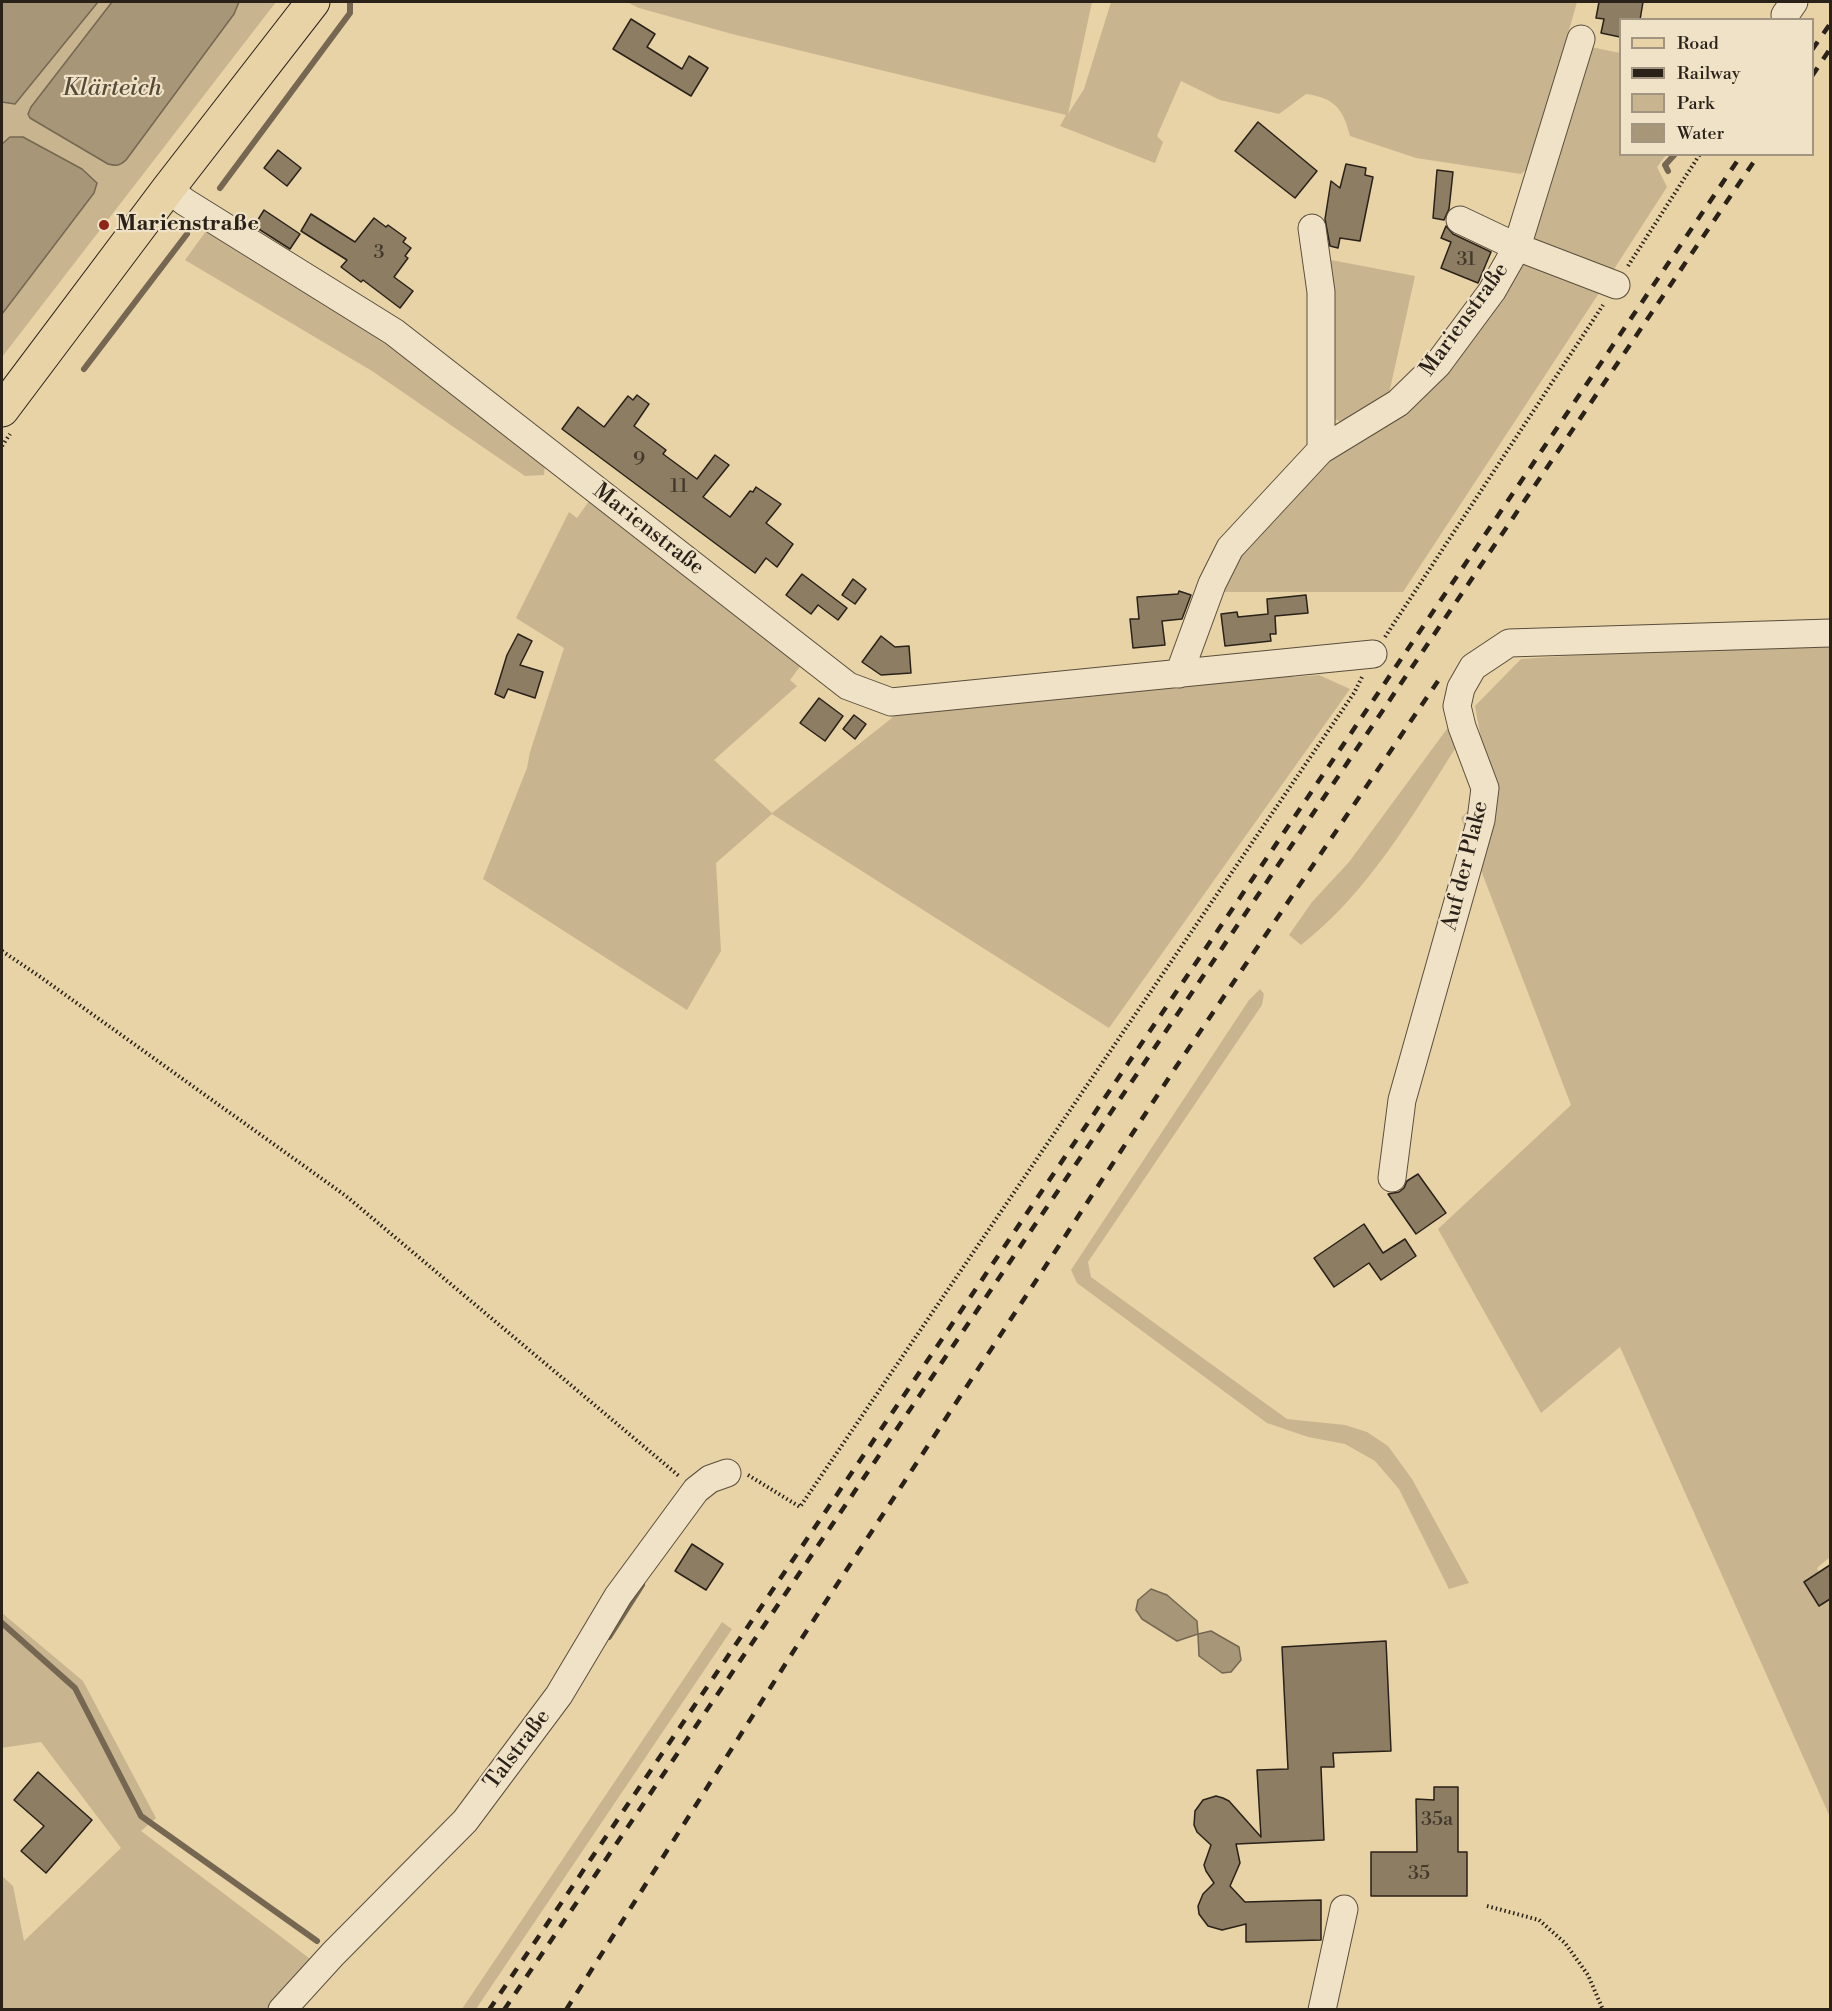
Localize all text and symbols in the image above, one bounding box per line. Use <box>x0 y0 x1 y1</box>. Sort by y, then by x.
legend <box>1619 18 1814 156</box>
text: Road <box>1677 32 1719 55</box>
text: Railway <box>1677 62 1740 85</box>
water label: Klärteich <box>62 75 162 103</box>
text: Park <box>1677 92 1714 115</box>
text: Water <box>1677 122 1724 145</box>
place label: Marienstraße <box>116 212 259 238</box>
marker: Marienstraße <box>97 218 111 232</box>
house number: 3 <box>373 241 385 265</box>
house number: 31 <box>1456 248 1476 272</box>
street label: Marienstraße <box>1415 258 1515 382</box>
house number: 9 <box>633 448 645 472</box>
house number: 11 <box>670 475 688 499</box>
street label: Marienstraße <box>587 478 709 582</box>
street label: Auf der Plake <box>1437 798 1495 934</box>
street label: Talstraße <box>479 1705 557 1795</box>
house number: 35a <box>1421 1808 1453 1832</box>
house number: 35 <box>1408 1862 1430 1886</box>

